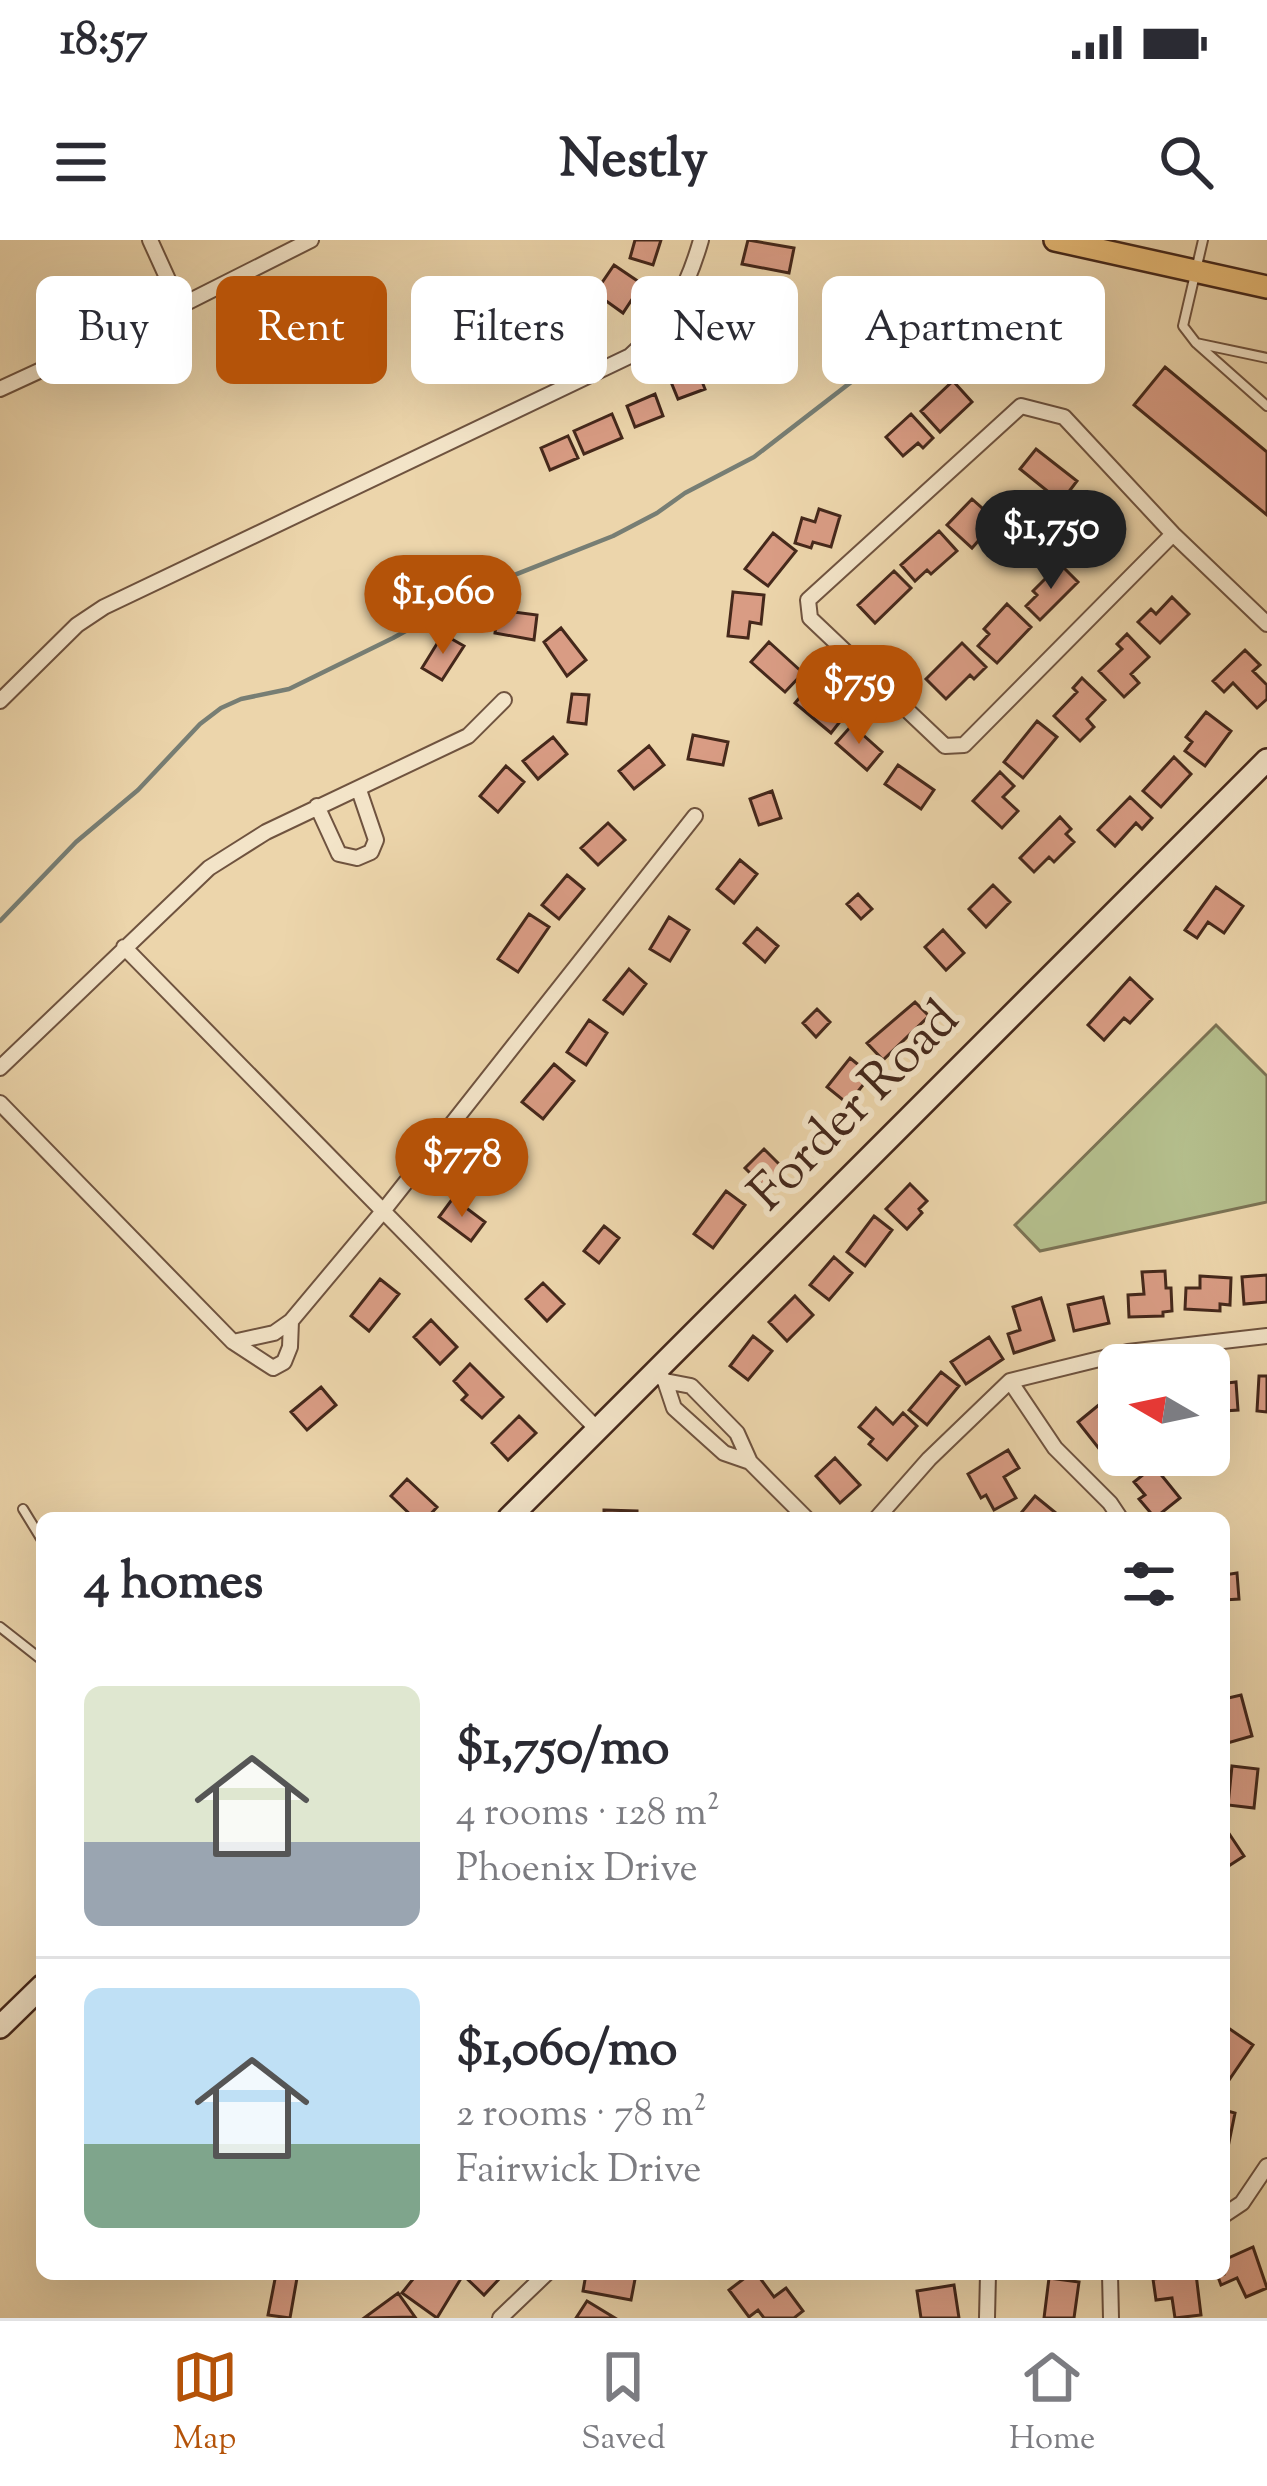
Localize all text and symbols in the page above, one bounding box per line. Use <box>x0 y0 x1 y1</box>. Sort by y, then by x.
text: 18:57 <box>60 10 147 75</box>
text: Nestly <box>559 123 708 201</box>
icon: menu <box>48 129 114 195</box>
icon: search <box>1153 129 1219 195</box>
chip: Buy <box>36 276 192 384</box>
chip: Rent <box>216 276 387 384</box>
chip: Filters <box>411 276 607 384</box>
chip: New <box>631 276 798 384</box>
chip: Apartment <box>822 276 1105 384</box>
pin: $1,750 <box>953 490 1149 592</box>
text: $1,750 <box>1002 501 1100 557</box>
pin: $1,060 <box>345 555 541 657</box>
text: $1,060 <box>391 566 495 622</box>
pin: $759 <box>788 645 930 747</box>
text: $759 <box>823 656 895 712</box>
street label: Forder Road <box>734 986 978 1230</box>
pin: $778 <box>391 1118 533 1220</box>
text: $778 <box>422 1129 502 1185</box>
north arrow <box>1098 1344 1230 1476</box>
map controls <box>1098 1344 1230 1476</box>
text: 4 homes <box>84 1548 263 1621</box>
icon: filters <box>1116 1551 1182 1617</box>
text: $1,750/mo <box>456 1714 670 1787</box>
icon: home <box>180 1734 324 1878</box>
text: 4 rooms · 128 m² <box>456 1787 720 1843</box>
text: Phoenix Drive <box>456 1843 698 1899</box>
text: $1,060/mo <box>456 2015 677 2088</box>
icon: home <box>180 2036 324 2180</box>
text: 2 rooms · 78 m² <box>456 2088 707 2144</box>
text: Fairwick Drive <box>456 2144 701 2200</box>
tab: Map <box>172 2344 238 2464</box>
tab: Saved <box>581 2344 666 2464</box>
tab: Home <box>1009 2344 1095 2464</box>

